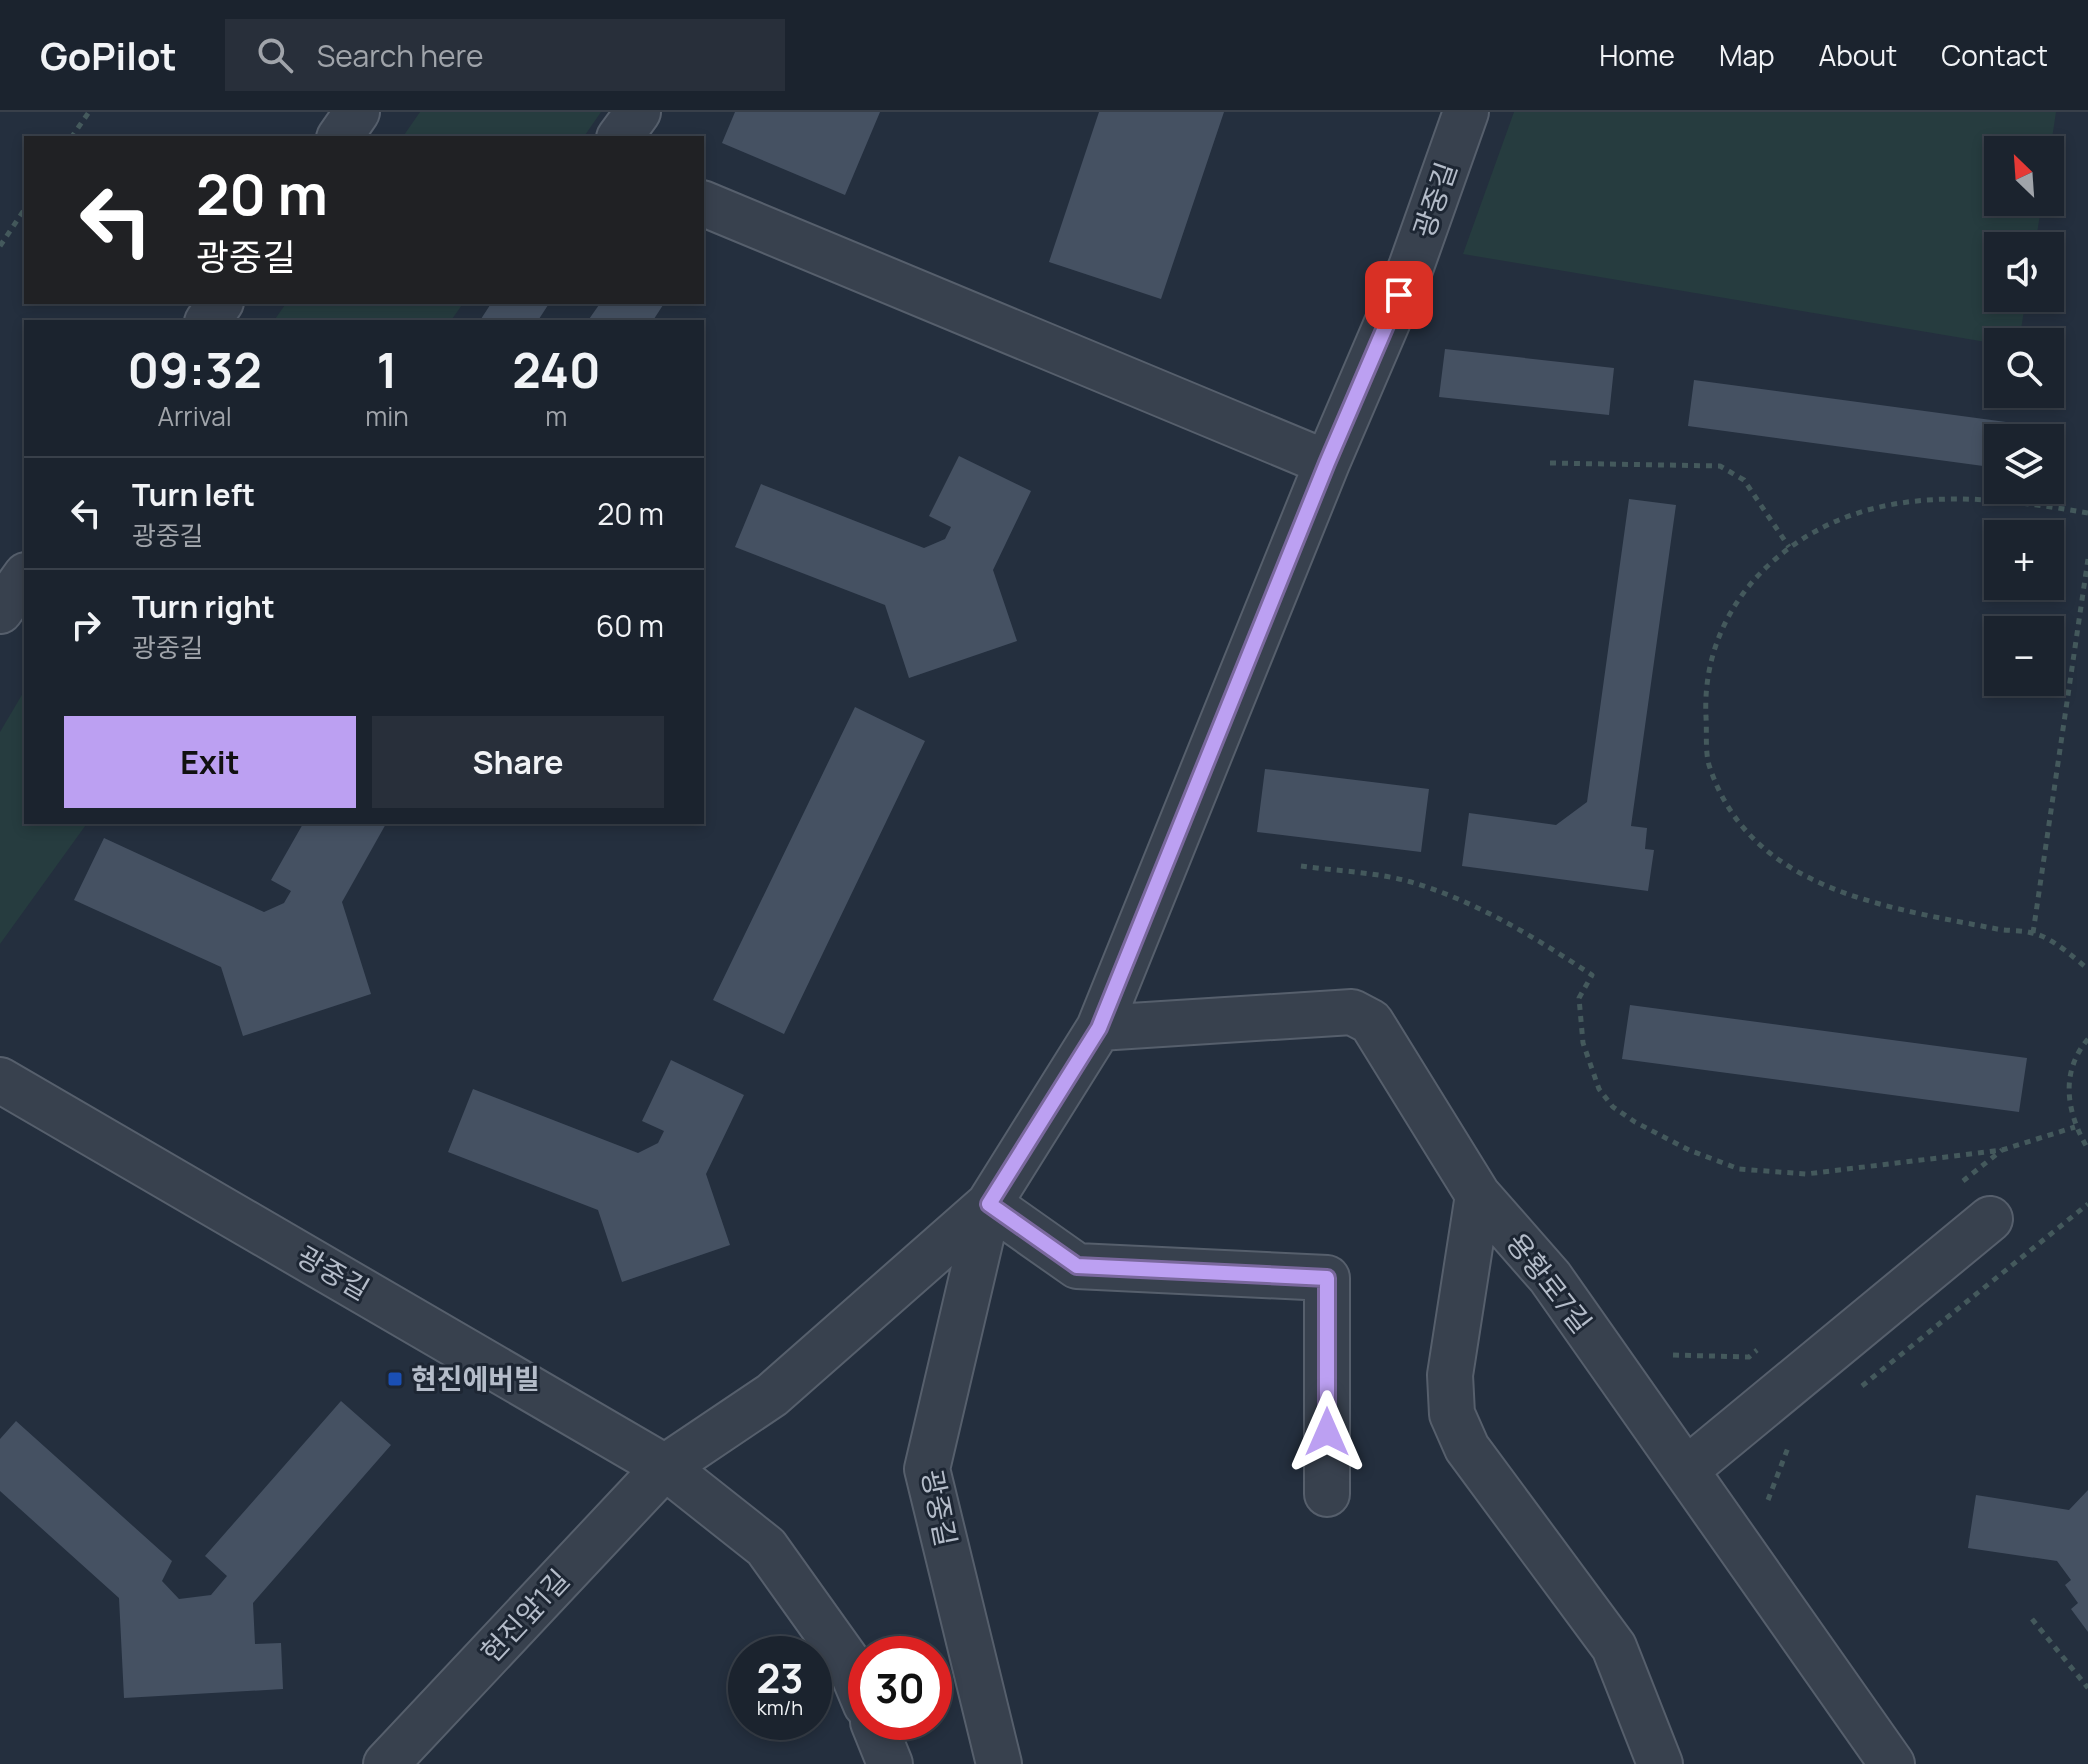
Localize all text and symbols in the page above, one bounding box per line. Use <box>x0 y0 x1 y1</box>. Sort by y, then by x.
search box <box>225 19 785 91</box>
text: GoPilot <box>40 29 177 81</box>
icon: search <box>253 33 297 77</box>
text: Search here <box>317 35 484 76</box>
text: Home <box>1599 36 1675 74</box>
text: Map <box>1719 36 1775 74</box>
text: About <box>1819 36 1897 74</box>
text: Contact <box>1941 36 2048 74</box>
north arrow <box>1984 136 2064 216</box>
map controls <box>1984 136 2064 696</box>
text: 20 m <box>196 155 328 232</box>
street label: 광중길 <box>1404 157 1465 242</box>
icon: left <box>64 168 168 272</box>
text: 광중길 <box>196 232 295 281</box>
button: sound <box>1984 232 2064 312</box>
pin <box>1365 261 1433 329</box>
icon: arrive <box>1377 273 1421 317</box>
button: search <box>1984 328 2064 408</box>
text: 09:32 <box>127 337 262 402</box>
text: 1 <box>376 337 397 402</box>
text: 240 <box>512 337 601 402</box>
text: Arrival <box>157 398 232 434</box>
text: min <box>365 398 409 434</box>
text: m <box>545 398 567 434</box>
button: layers <box>1984 424 2064 504</box>
text: Turn left <box>132 474 255 515</box>
icon: left <box>64 491 108 535</box>
text: 20 m <box>597 493 664 534</box>
text: 광중길 <box>132 517 204 553</box>
button: + <box>1984 520 2064 600</box>
text: Turn right <box>132 586 275 627</box>
icon: right <box>64 603 108 647</box>
text: 60 m <box>596 605 664 646</box>
button: − <box>1984 616 2064 696</box>
text: 광중길 <box>132 629 204 665</box>
button: Exit <box>64 716 356 808</box>
button: Share <box>372 716 664 808</box>
street label: 용황로7길 <box>1499 1225 1601 1340</box>
street label: 광중길 <box>291 1236 376 1308</box>
place label: 현진에버빌 <box>411 1359 540 1397</box>
marker: 현진에버빌 <box>386 1370 404 1388</box>
position arrow <box>1285 1390 1369 1474</box>
street label: 광중길 <box>914 1466 966 1549</box>
street label: 현진앞1길 <box>472 1561 577 1670</box>
speed limit sign: 30 <box>848 1636 952 1740</box>
text: 23 <box>756 1650 804 1705</box>
text: km/h <box>757 1694 803 1721</box>

